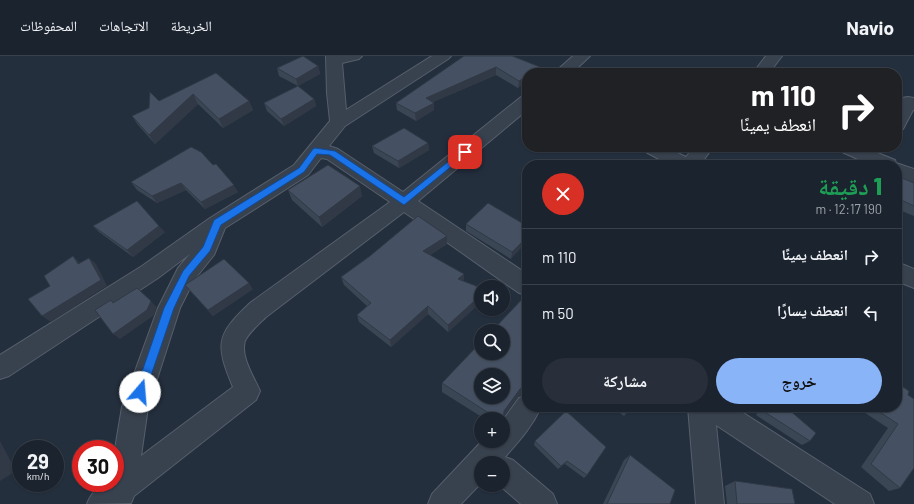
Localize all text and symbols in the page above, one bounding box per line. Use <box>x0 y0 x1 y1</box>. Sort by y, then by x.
text: Navio <box>846 16 894 39</box>
text: المحفوظات <box>20 17 77 34</box>
text: الاتجاهات <box>99 17 149 34</box>
text: الخريطة <box>171 17 212 34</box>
text: 110 m <box>751 78 816 112</box>
icon: right <box>830 84 882 136</box>
text: انعطف يمينًا <box>740 113 816 135</box>
pin <box>448 135 482 169</box>
icon: arrive <box>454 141 476 163</box>
text: 1 دقيقة <box>818 171 882 200</box>
button: close <box>542 173 584 215</box>
text: 190 m · 12:17 <box>815 201 882 217</box>
text: انعطف يمينًا <box>781 245 848 263</box>
icon: right <box>860 246 882 268</box>
text: 110 m <box>542 248 576 266</box>
map controls <box>474 280 510 492</box>
button: sound <box>474 280 510 316</box>
text: انعطف يسارًا <box>777 301 848 319</box>
icon: left <box>860 302 882 324</box>
text: 50 m <box>542 304 574 322</box>
button: search <box>474 324 510 360</box>
button: مشاركة <box>542 358 708 404</box>
button: خروج <box>716 358 882 404</box>
button: layers <box>474 368 510 404</box>
position arrow <box>119 371 161 413</box>
button: + <box>474 412 510 448</box>
speed limit sign: 30 <box>72 440 124 492</box>
text: 29 <box>27 449 49 473</box>
button: − <box>474 456 510 492</box>
text: km/h <box>27 470 49 482</box>

